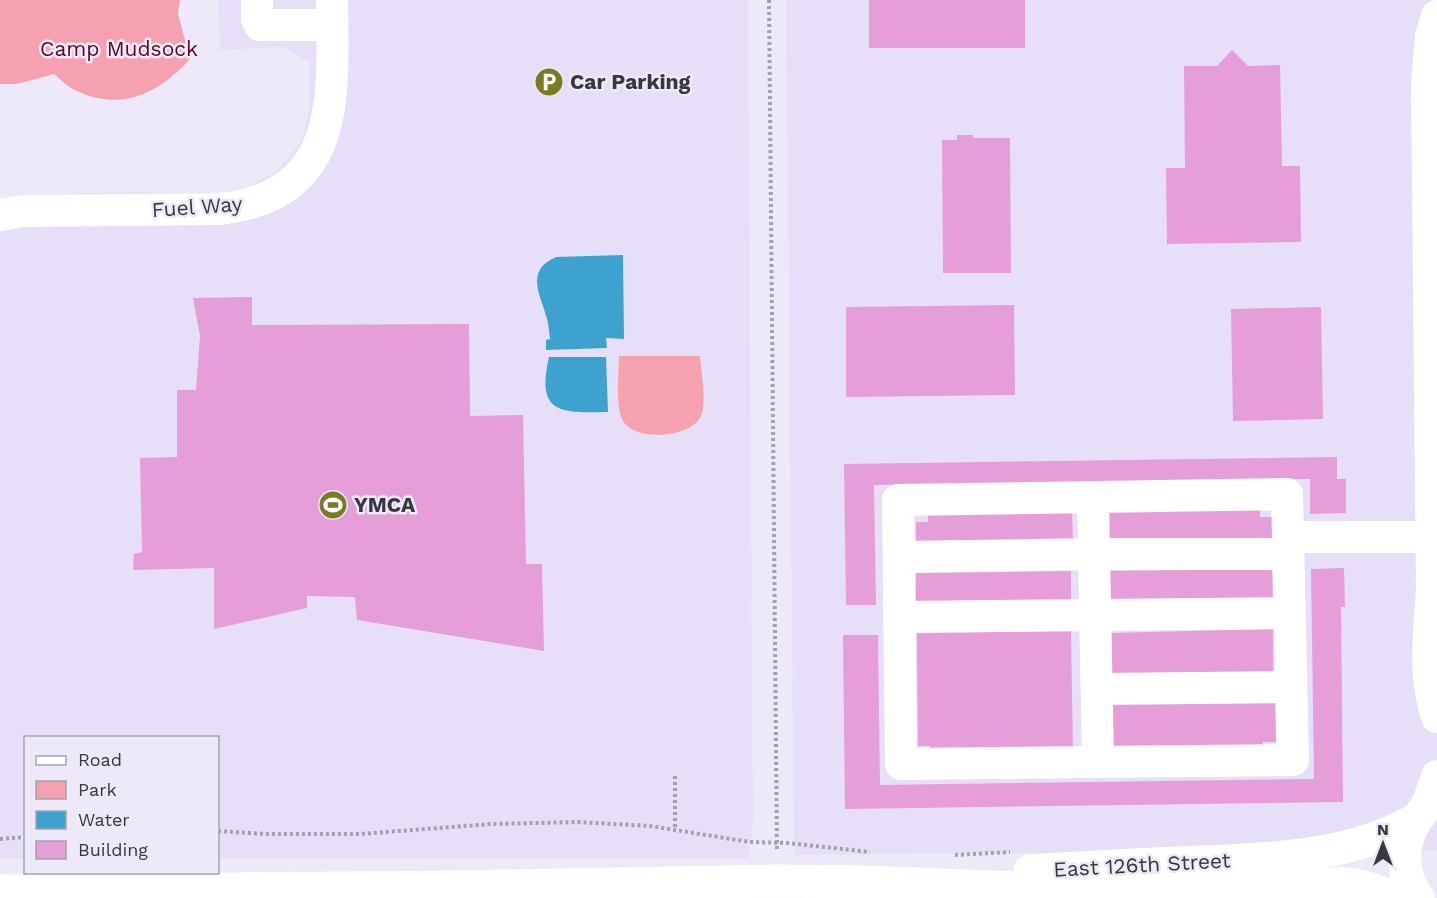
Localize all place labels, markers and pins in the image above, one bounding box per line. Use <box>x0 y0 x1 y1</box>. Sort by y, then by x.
parking icon: Car Parking <box>533 66 565 98</box>
place label: Car Parking <box>570 69 691 94</box>
sports icon: YMCA <box>317 489 349 521</box>
place label: YMCA <box>354 492 416 517</box>

